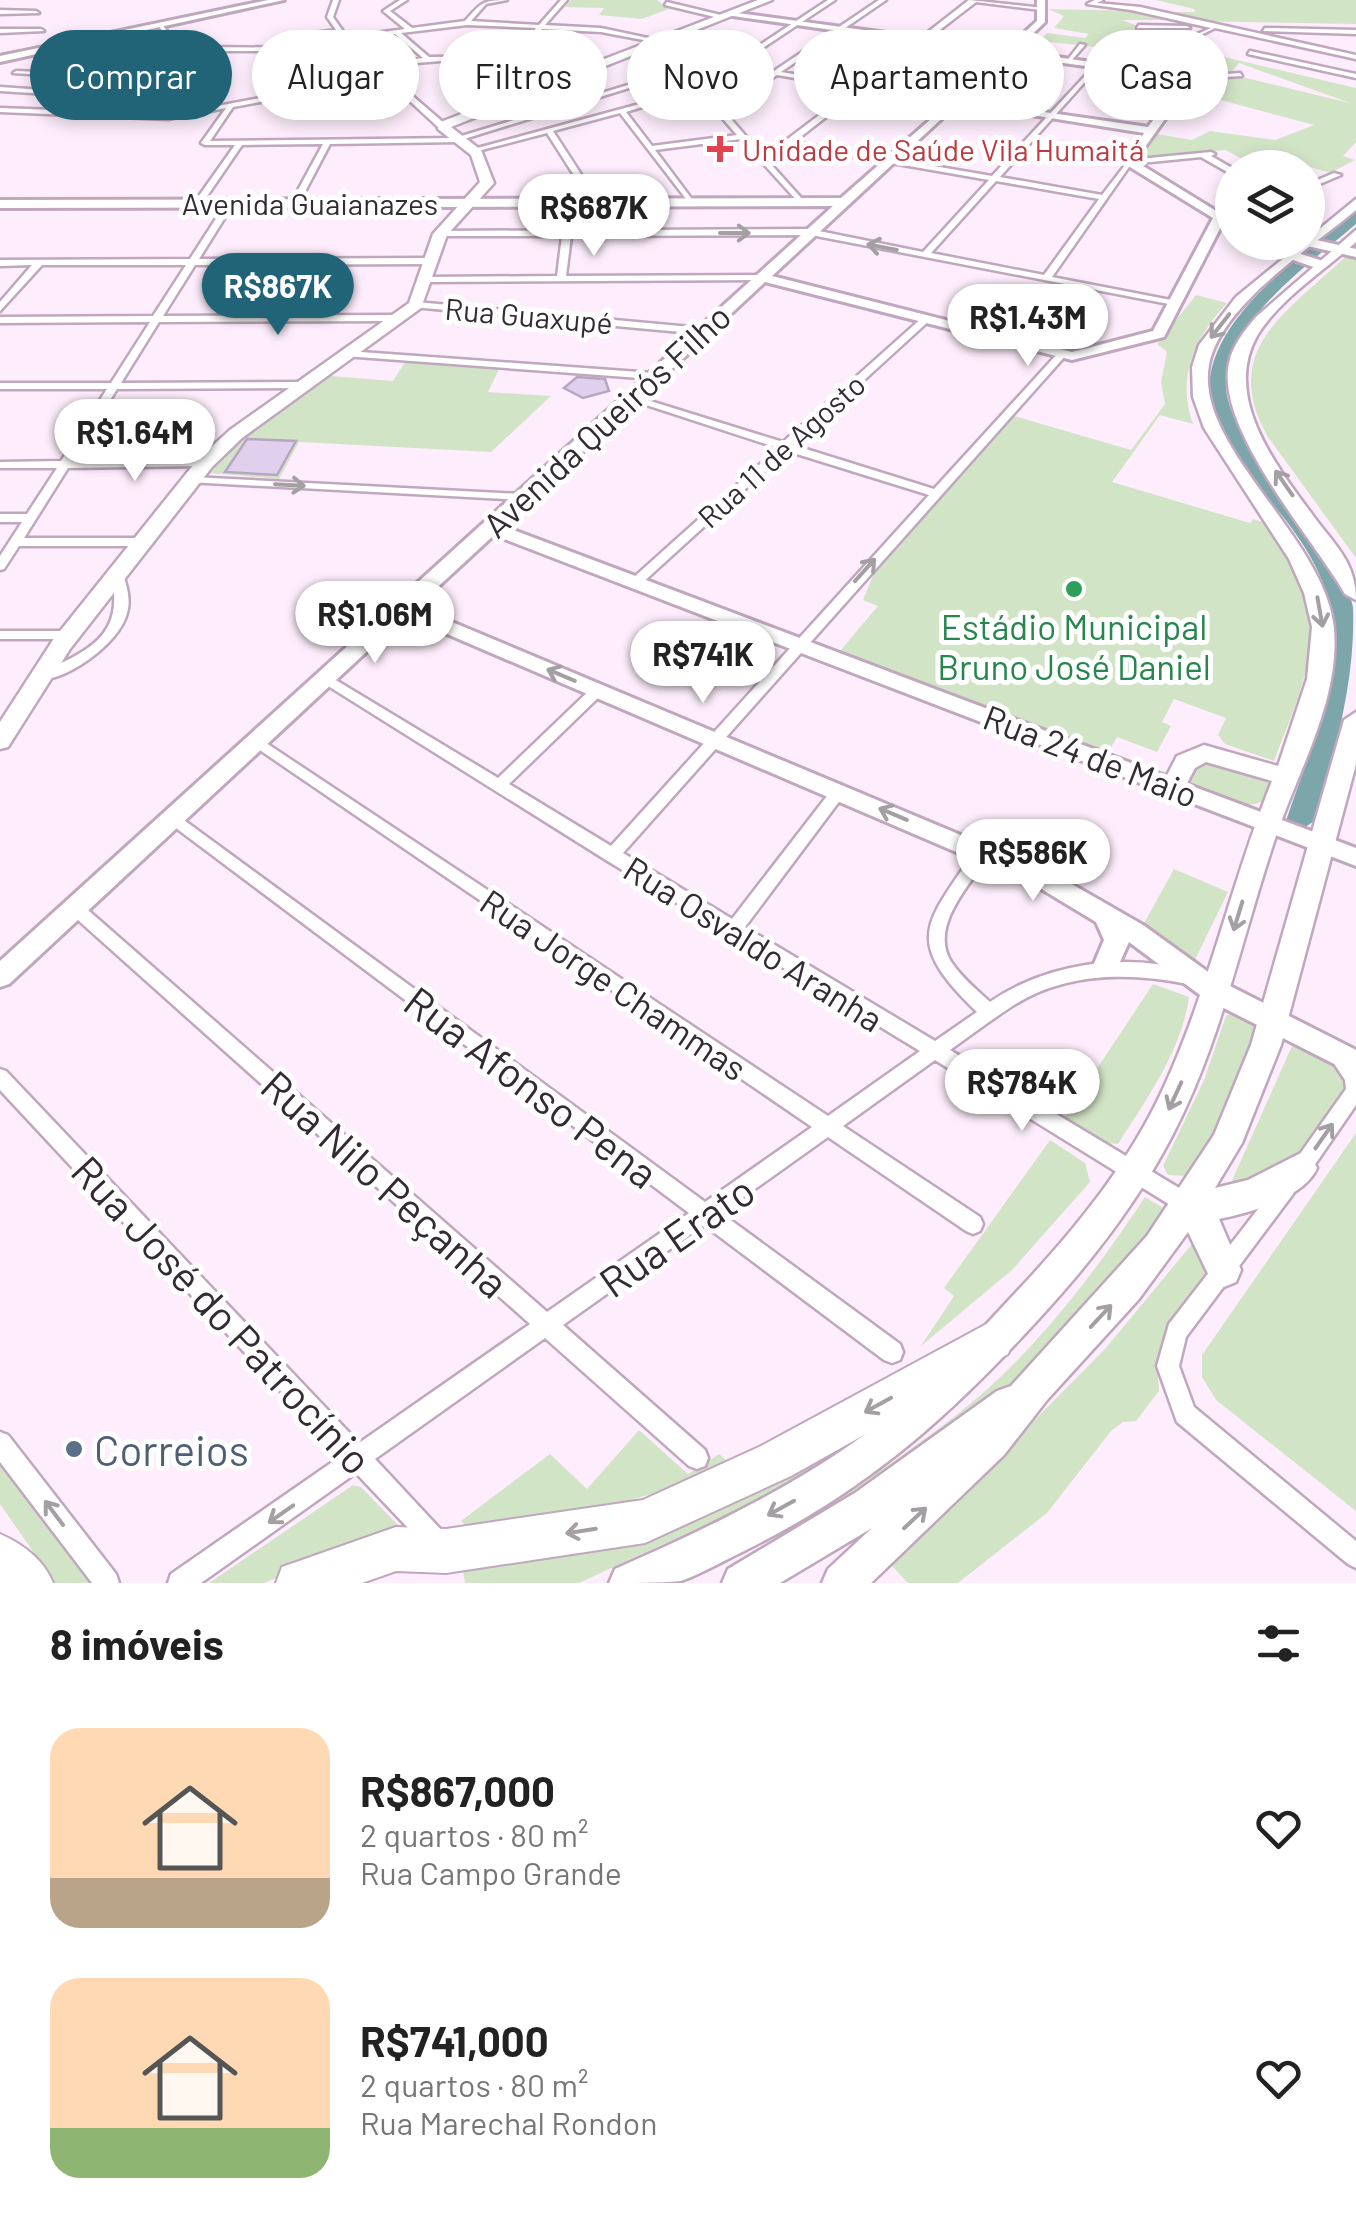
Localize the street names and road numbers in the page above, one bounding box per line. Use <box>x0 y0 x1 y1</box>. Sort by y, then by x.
street label: Avenida Guaianazes <box>182 185 438 221</box>
street label: Rua Guaxupé <box>444 290 614 340</box>
street label: Avenida Queirós Filho <box>474 295 738 545</box>
street label: Rua 11 de Agosto <box>690 366 872 534</box>
street label: Rua 24 de Maio <box>978 695 1204 815</box>
street label: Rua Osvaldo Aranha <box>617 846 891 1040</box>
street label: Rua Jorge Chammas <box>473 879 755 1089</box>
street label: Rua Afonso Pena <box>396 975 668 1197</box>
street label: Rua Nilo Peçanha <box>252 1059 520 1307</box>
street label: Rua José do Patrocínio <box>63 1145 383 1483</box>
street label: Rua Erato <box>589 1164 763 1306</box>

